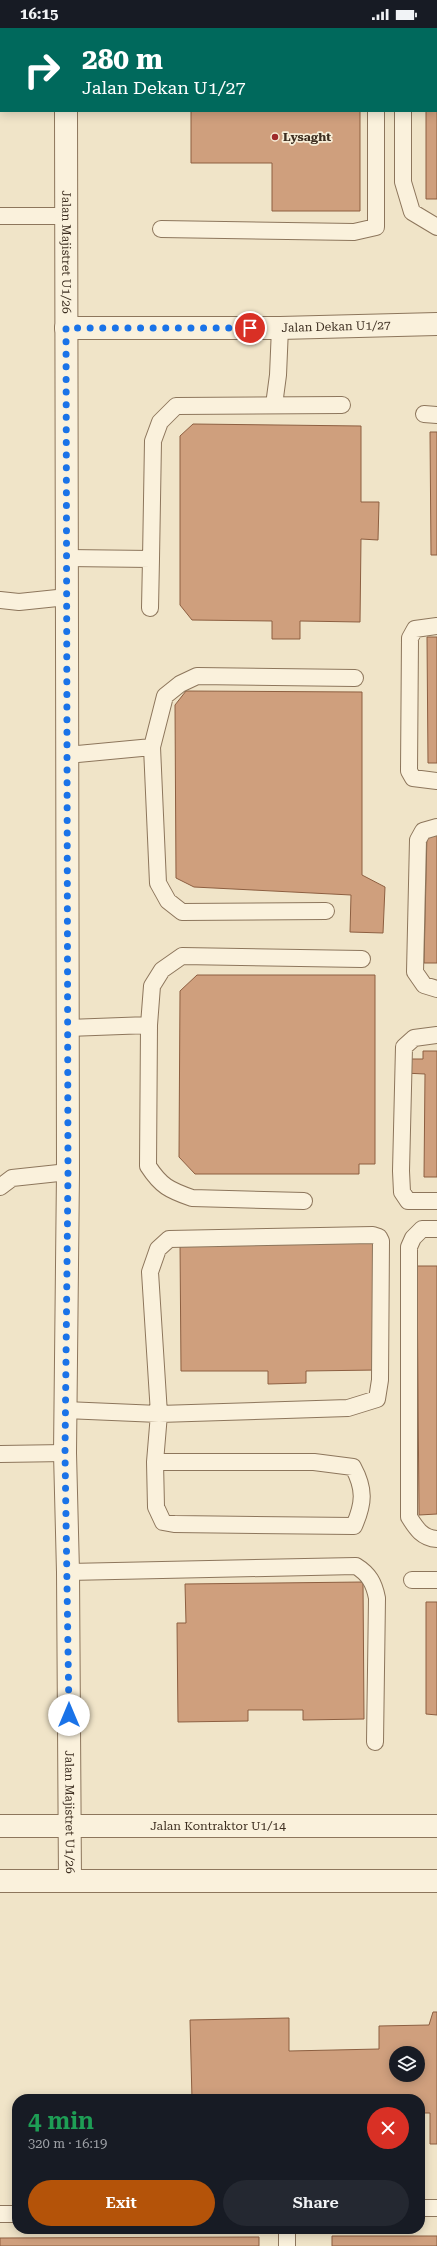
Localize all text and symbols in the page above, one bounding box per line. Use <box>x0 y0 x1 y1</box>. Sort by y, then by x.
text: 16:15 <box>20 5 58 23</box>
text: 280 m <box>82 43 163 76</box>
icon: right <box>16 44 68 96</box>
text: Jalan Dekan U1/27 <box>82 77 246 98</box>
place label: Lysaght <box>283 130 331 144</box>
marker: Lysaght <box>270 132 280 142</box>
street label: Jalan Majistret U1/26 <box>59 190 73 314</box>
pin <box>233 311 267 345</box>
icon: arrive <box>239 317 261 339</box>
street label: Jalan Dekan U1/27 <box>281 318 391 335</box>
position arrow <box>48 1694 90 1736</box>
street label: Jalan Majistret U1/26 <box>62 1750 77 1874</box>
street label: Jalan Kontraktor U1/14 <box>150 1819 286 1833</box>
map controls <box>389 2046 425 2082</box>
button: layers <box>389 2046 425 2082</box>
text: 4 min <box>28 2107 94 2135</box>
button: close <box>367 2107 409 2149</box>
text: 320 m · 16:19 <box>28 2136 107 2151</box>
button: Exit <box>28 2180 215 2226</box>
button: Share <box>223 2180 409 2226</box>

